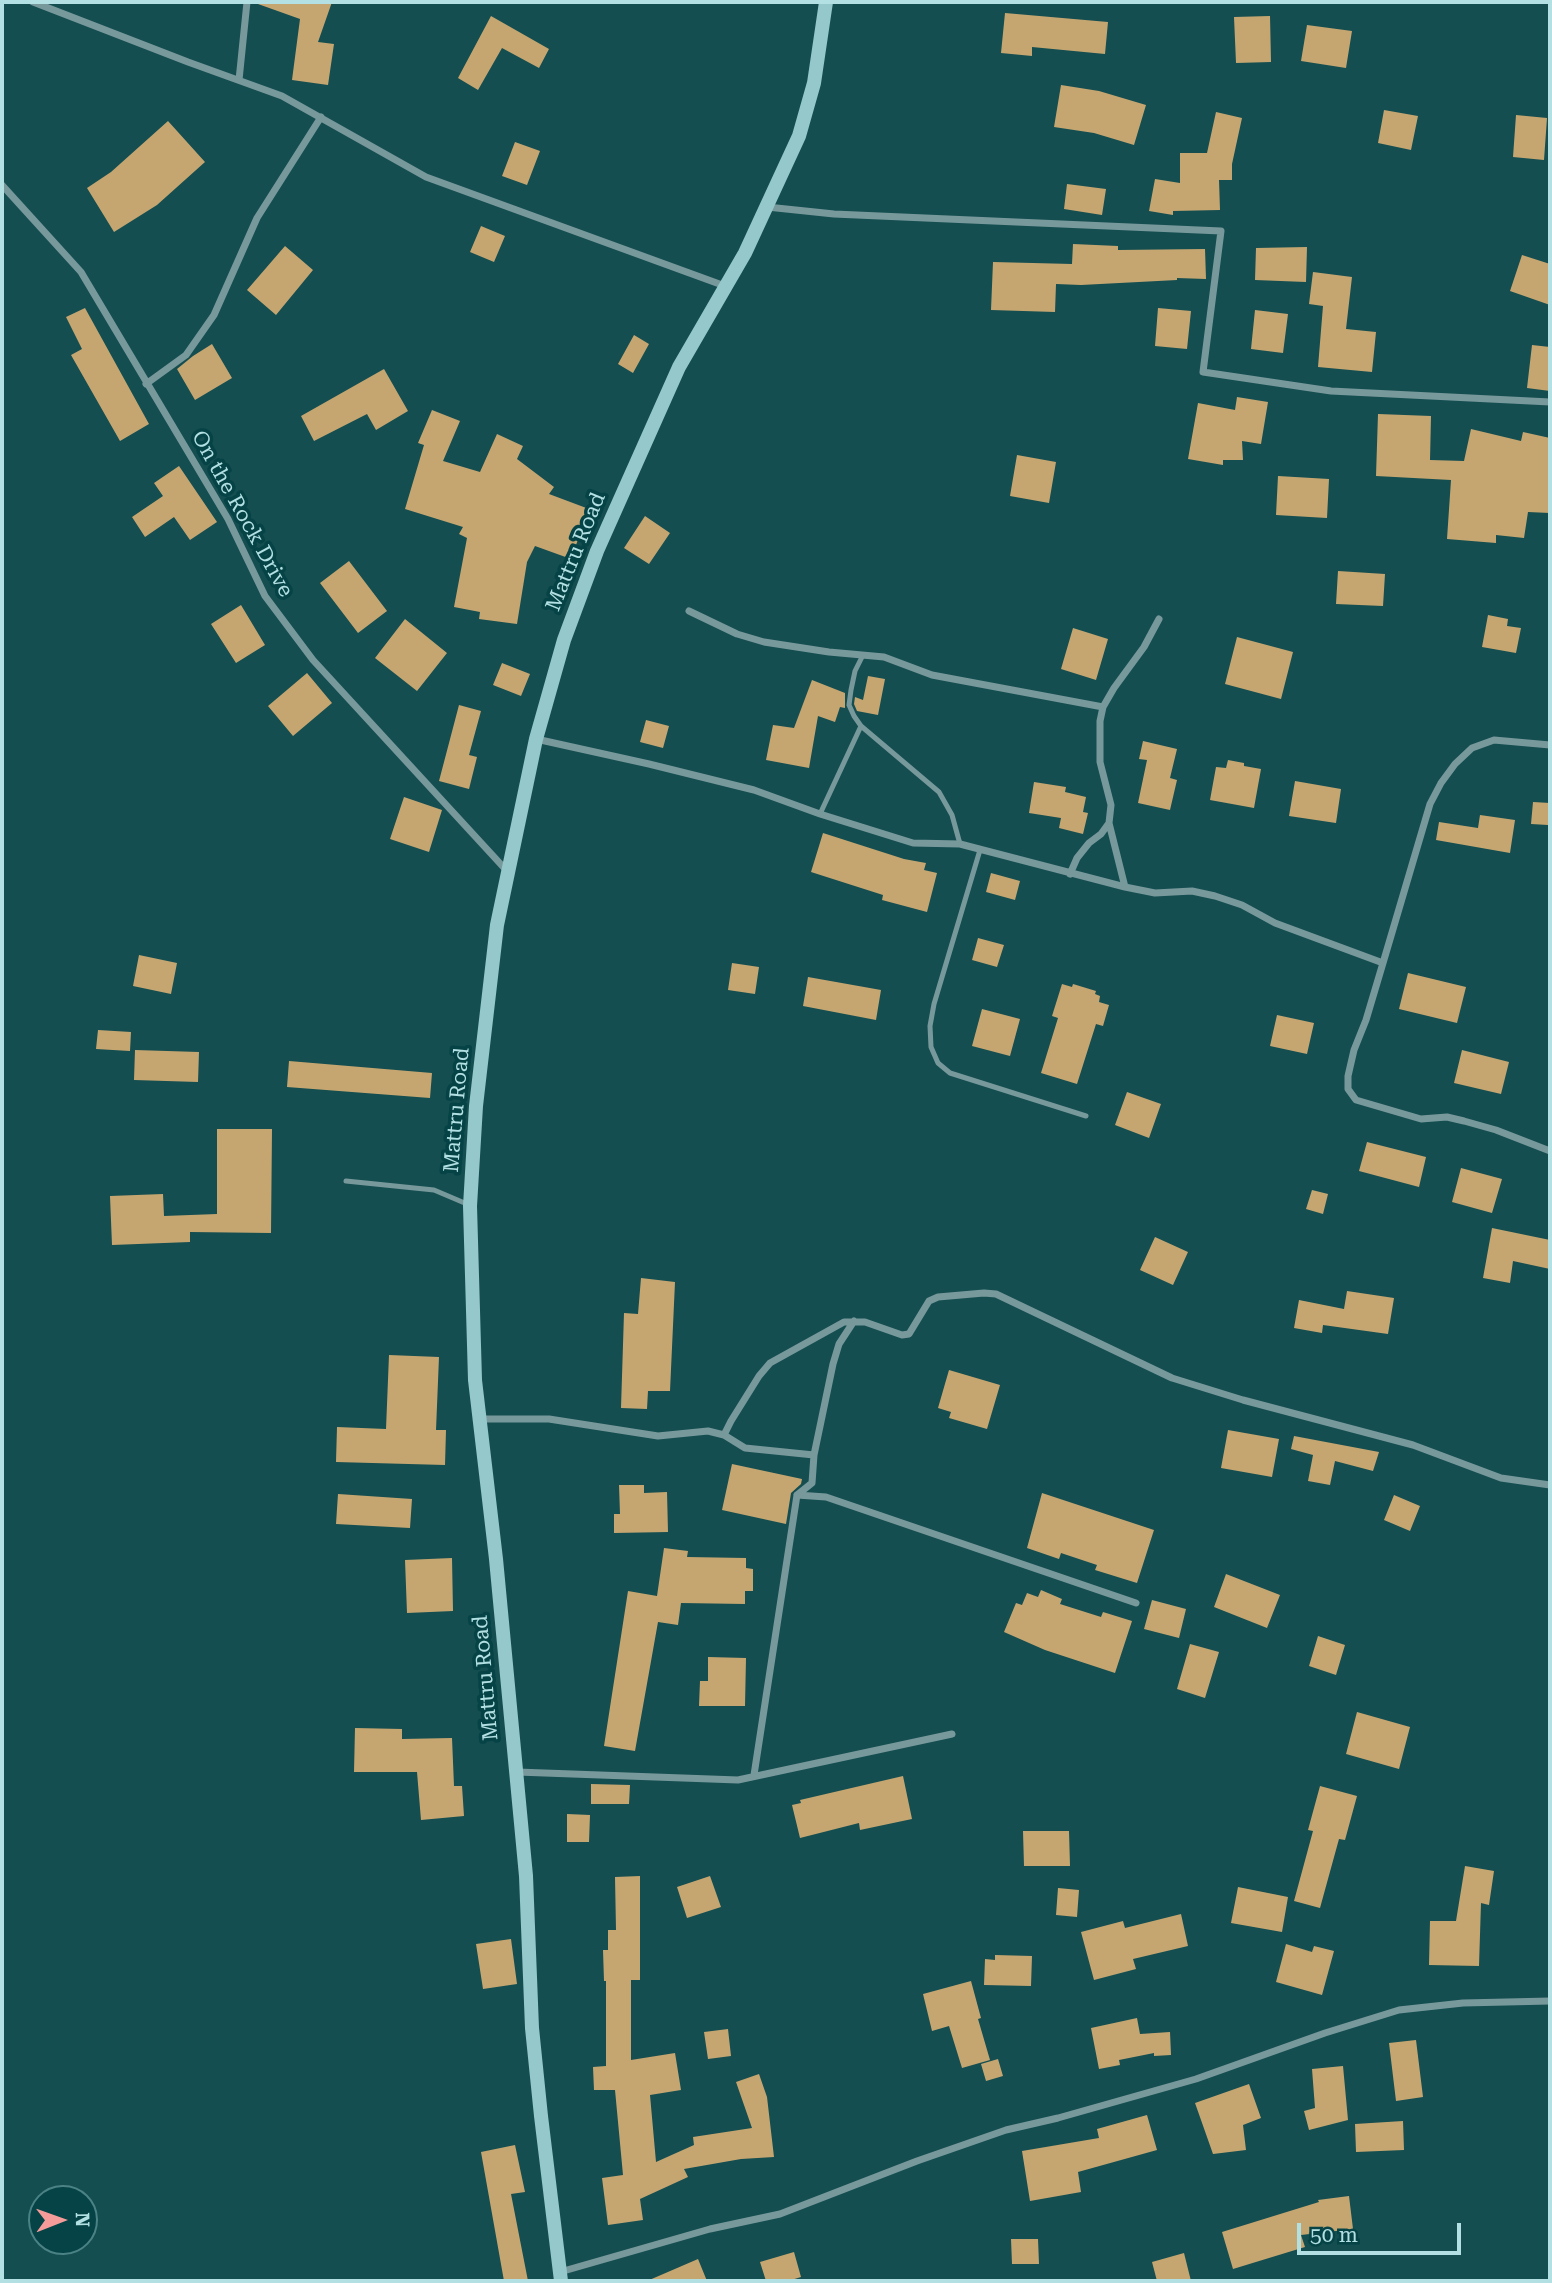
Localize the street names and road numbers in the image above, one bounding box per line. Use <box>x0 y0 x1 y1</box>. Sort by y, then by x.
street label: On the Rock Drive <box>186 426 298 602</box>
street label: Mattru Road <box>541 489 611 615</box>
street label: Mattru Road <box>439 1046 475 1174</box>
street label: Mattru Road <box>468 1614 504 1742</box>

